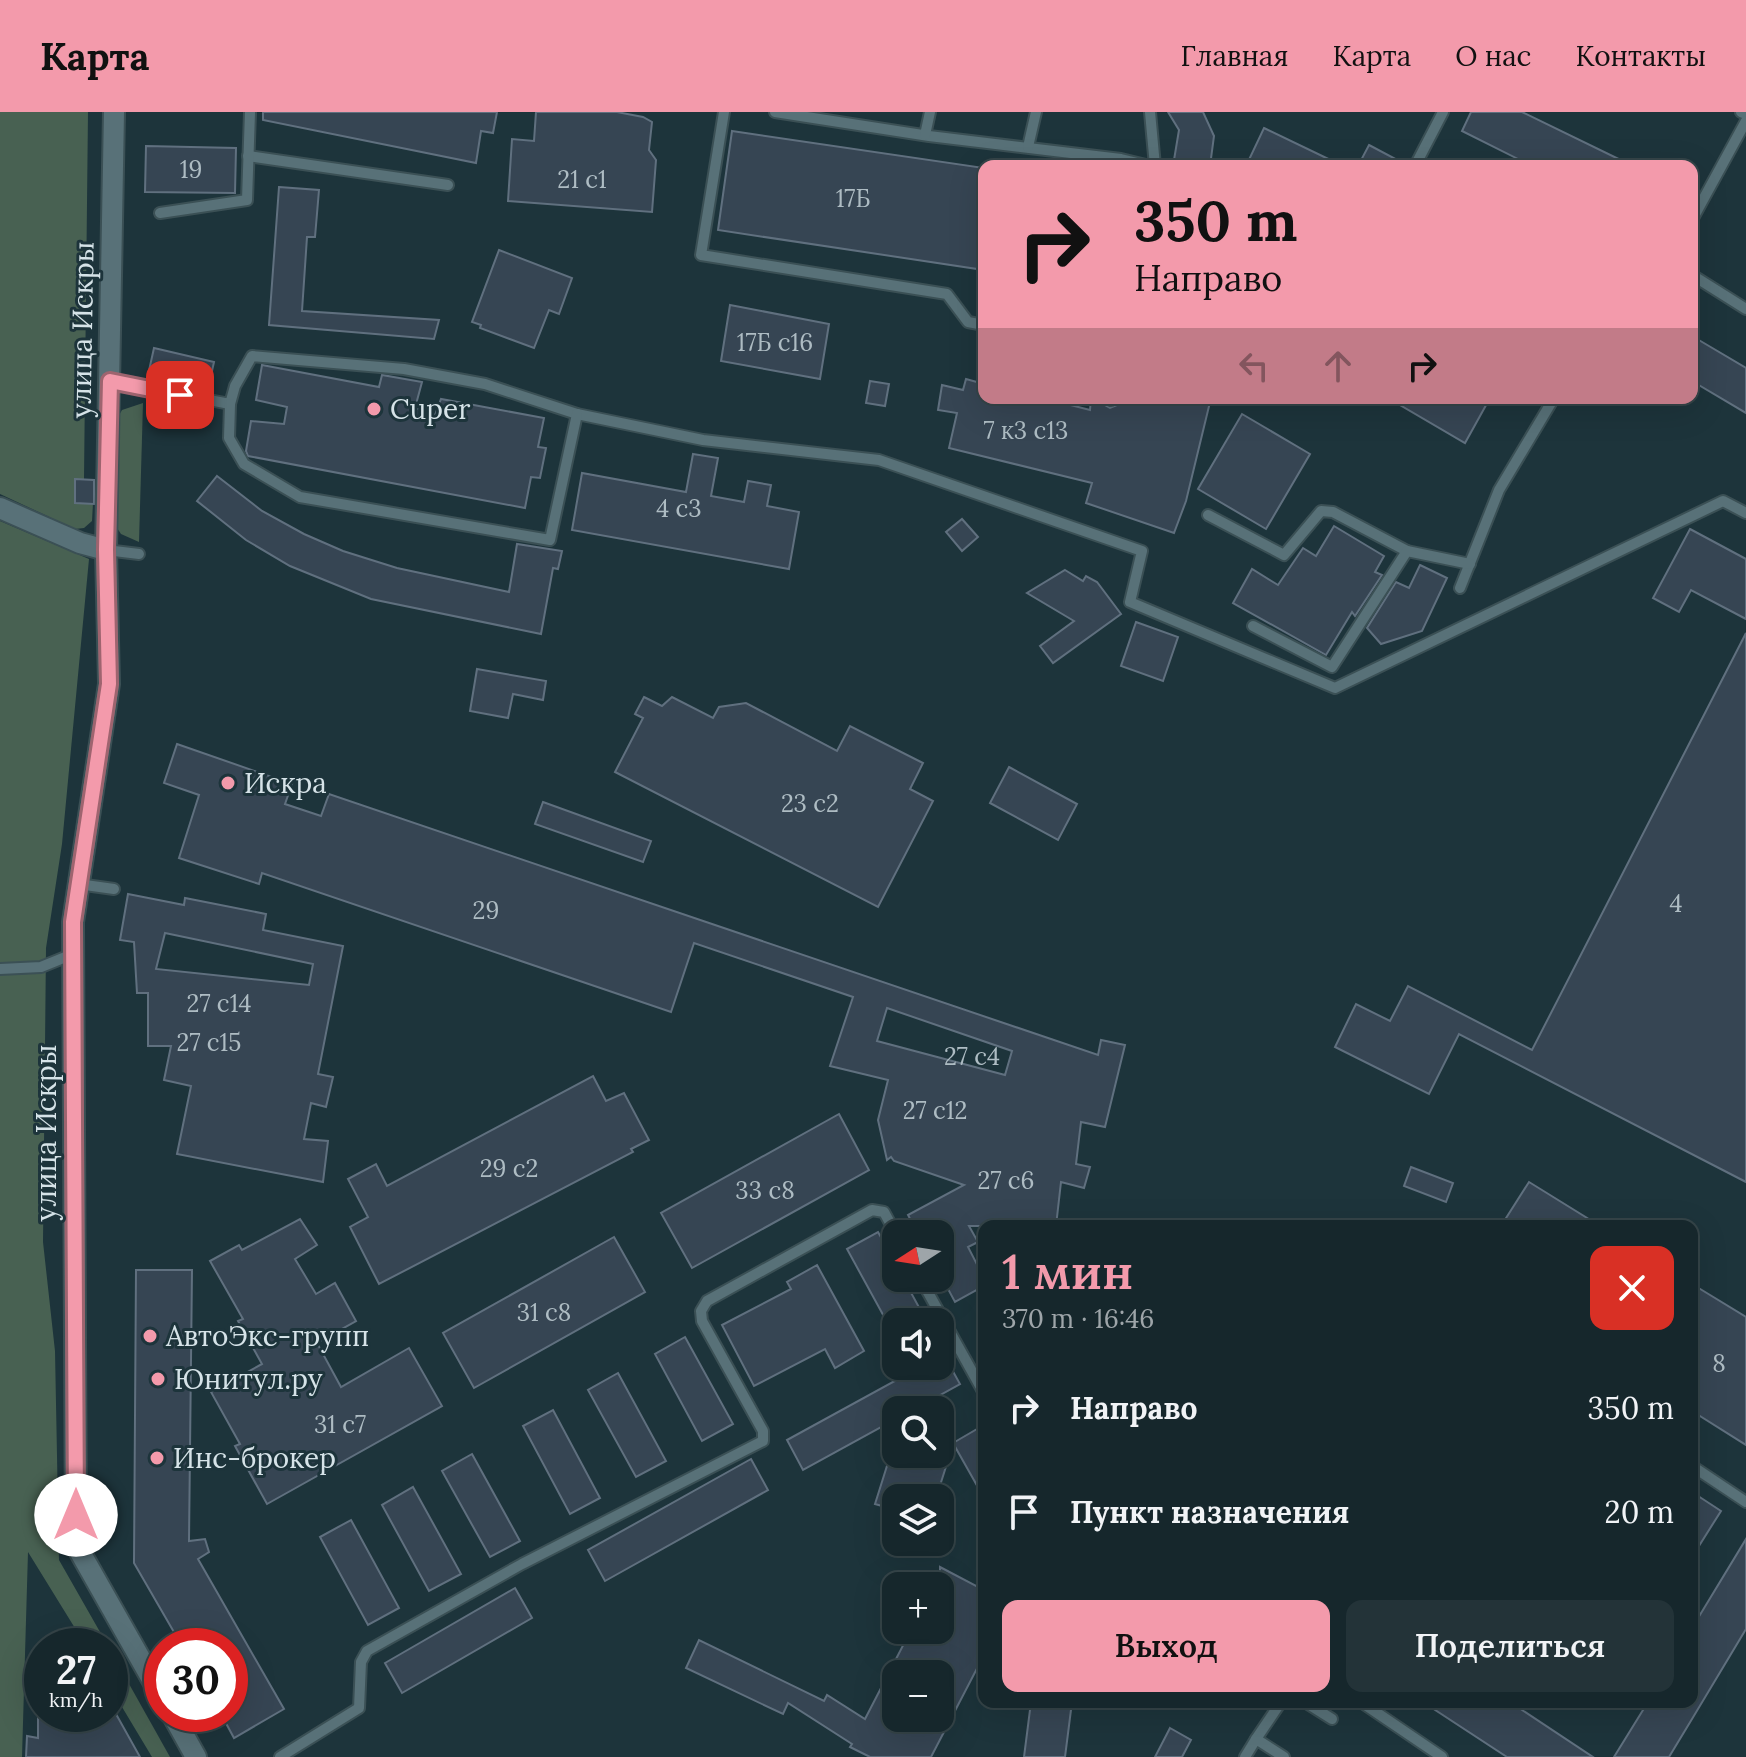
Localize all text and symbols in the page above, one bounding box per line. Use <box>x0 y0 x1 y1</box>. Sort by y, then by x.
text: Карта <box>40 32 149 80</box>
text: Главная <box>1180 38 1289 74</box>
text: Карта <box>1333 38 1411 74</box>
text: О нас <box>1455 38 1532 74</box>
text: Контакты <box>1576 38 1706 74</box>
house number: 19 <box>180 154 202 185</box>
house number: 21 с1 <box>557 164 607 195</box>
house number: 17Б <box>836 183 870 214</box>
text: 350 m <box>1134 185 1297 256</box>
icon: right <box>1002 192 1106 296</box>
street label: улица Искры <box>62 241 102 419</box>
text: Направо <box>1134 255 1282 301</box>
house number: 17Б с16 <box>737 327 813 358</box>
icon: left <box>1232 344 1276 388</box>
icon: ahead <box>1316 344 1360 388</box>
icon: right <box>1400 344 1444 388</box>
pin <box>146 361 214 429</box>
icon: arrive <box>158 373 202 417</box>
place label: Cuper <box>390 391 470 427</box>
marker: Cuper <box>365 400 383 418</box>
house number: 7 к3 с13 <box>984 415 1068 446</box>
house number: 4 с3 <box>656 493 702 524</box>
place label: Искра <box>244 765 327 801</box>
marker: Искра <box>219 774 237 792</box>
house number: 23 с2 <box>781 788 839 819</box>
house number: 4 <box>1669 888 1683 919</box>
house number: 29 <box>473 895 499 926</box>
house number: 27 c14 <box>187 988 251 1019</box>
house number: 27 с15 <box>177 1027 241 1058</box>
house number: 27 с4 <box>944 1041 1000 1072</box>
street label: улица Искры <box>28 1045 64 1221</box>
house number: 27 с12 <box>903 1095 967 1126</box>
house number: 29 с2 <box>480 1153 538 1184</box>
house number: 27 с6 <box>978 1165 1034 1196</box>
house number: 33 с8 <box>735 1175 795 1206</box>
north arrow <box>882 1220 954 1292</box>
map controls <box>882 1220 954 1732</box>
text: 1 мин <box>1002 1241 1133 1302</box>
button: close <box>1590 1246 1674 1330</box>
house number: 31 с8 <box>517 1297 571 1328</box>
text: 370 m · 16:46 <box>1002 1302 1154 1335</box>
button: sound <box>882 1308 954 1380</box>
place label: АвтоЭкс-групп <box>165 1318 369 1354</box>
marker: АвтоЭкс-групп <box>141 1327 159 1345</box>
house number: 8 <box>1712 1348 1726 1379</box>
place label: Юнитул.ру <box>174 1361 323 1397</box>
marker: Юнитул.ру <box>149 1370 167 1388</box>
icon: right <box>1002 1386 1046 1430</box>
text: Направо <box>1070 1389 1198 1427</box>
text: 350 m <box>1588 1389 1674 1427</box>
button: search <box>882 1396 954 1468</box>
house number: 31 с7 <box>314 1409 366 1440</box>
place label: Инс-брокер <box>173 1440 336 1476</box>
marker: Инс-брокер <box>148 1449 166 1467</box>
position arrow <box>34 1473 118 1557</box>
button: layers <box>882 1484 954 1556</box>
icon: arrive <box>1002 1490 1046 1534</box>
text: Пункт назначения <box>1070 1493 1349 1531</box>
text: 20 m <box>1605 1493 1674 1531</box>
button: + <box>882 1572 954 1644</box>
button: Выход <box>1002 1600 1330 1692</box>
button: Поделиться <box>1346 1600 1674 1692</box>
speed limit sign: 30 <box>144 1628 248 1732</box>
text: 27 <box>56 1644 96 1695</box>
button: − <box>882 1660 954 1732</box>
text: km/h <box>49 1687 103 1712</box>

